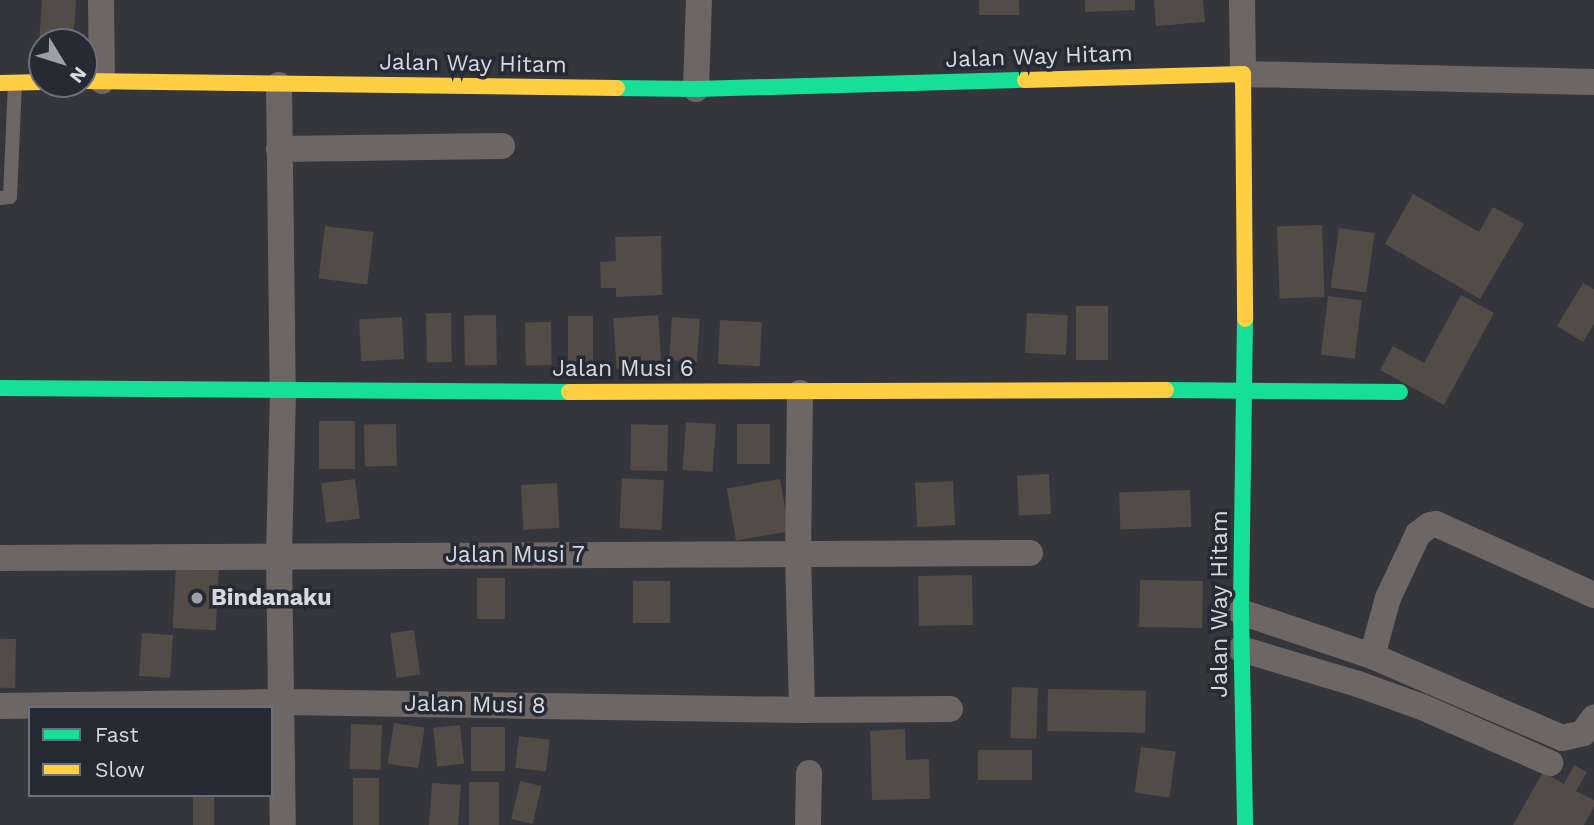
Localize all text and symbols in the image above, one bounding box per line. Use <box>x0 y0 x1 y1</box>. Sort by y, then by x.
north arrow <box>28 28 98 98</box>
street label: Jalan Way Hitam <box>944 40 1134 74</box>
street label: Jalan Way Hitam <box>378 49 568 79</box>
text: N <box>65 62 92 88</box>
street label: Jalan Musi 6 <box>552 355 694 383</box>
street label: Jalan Way Hitam <box>1206 510 1234 698</box>
street label: Jalan Musi 7 <box>445 541 585 569</box>
place label: Bindanaku <box>211 584 331 612</box>
marker: Bindanaku <box>189 590 205 606</box>
street label: Jalan Musi 8 <box>404 690 546 720</box>
legend <box>28 706 273 797</box>
text: Fast <box>95 722 139 747</box>
text: Slow <box>95 757 145 782</box>

